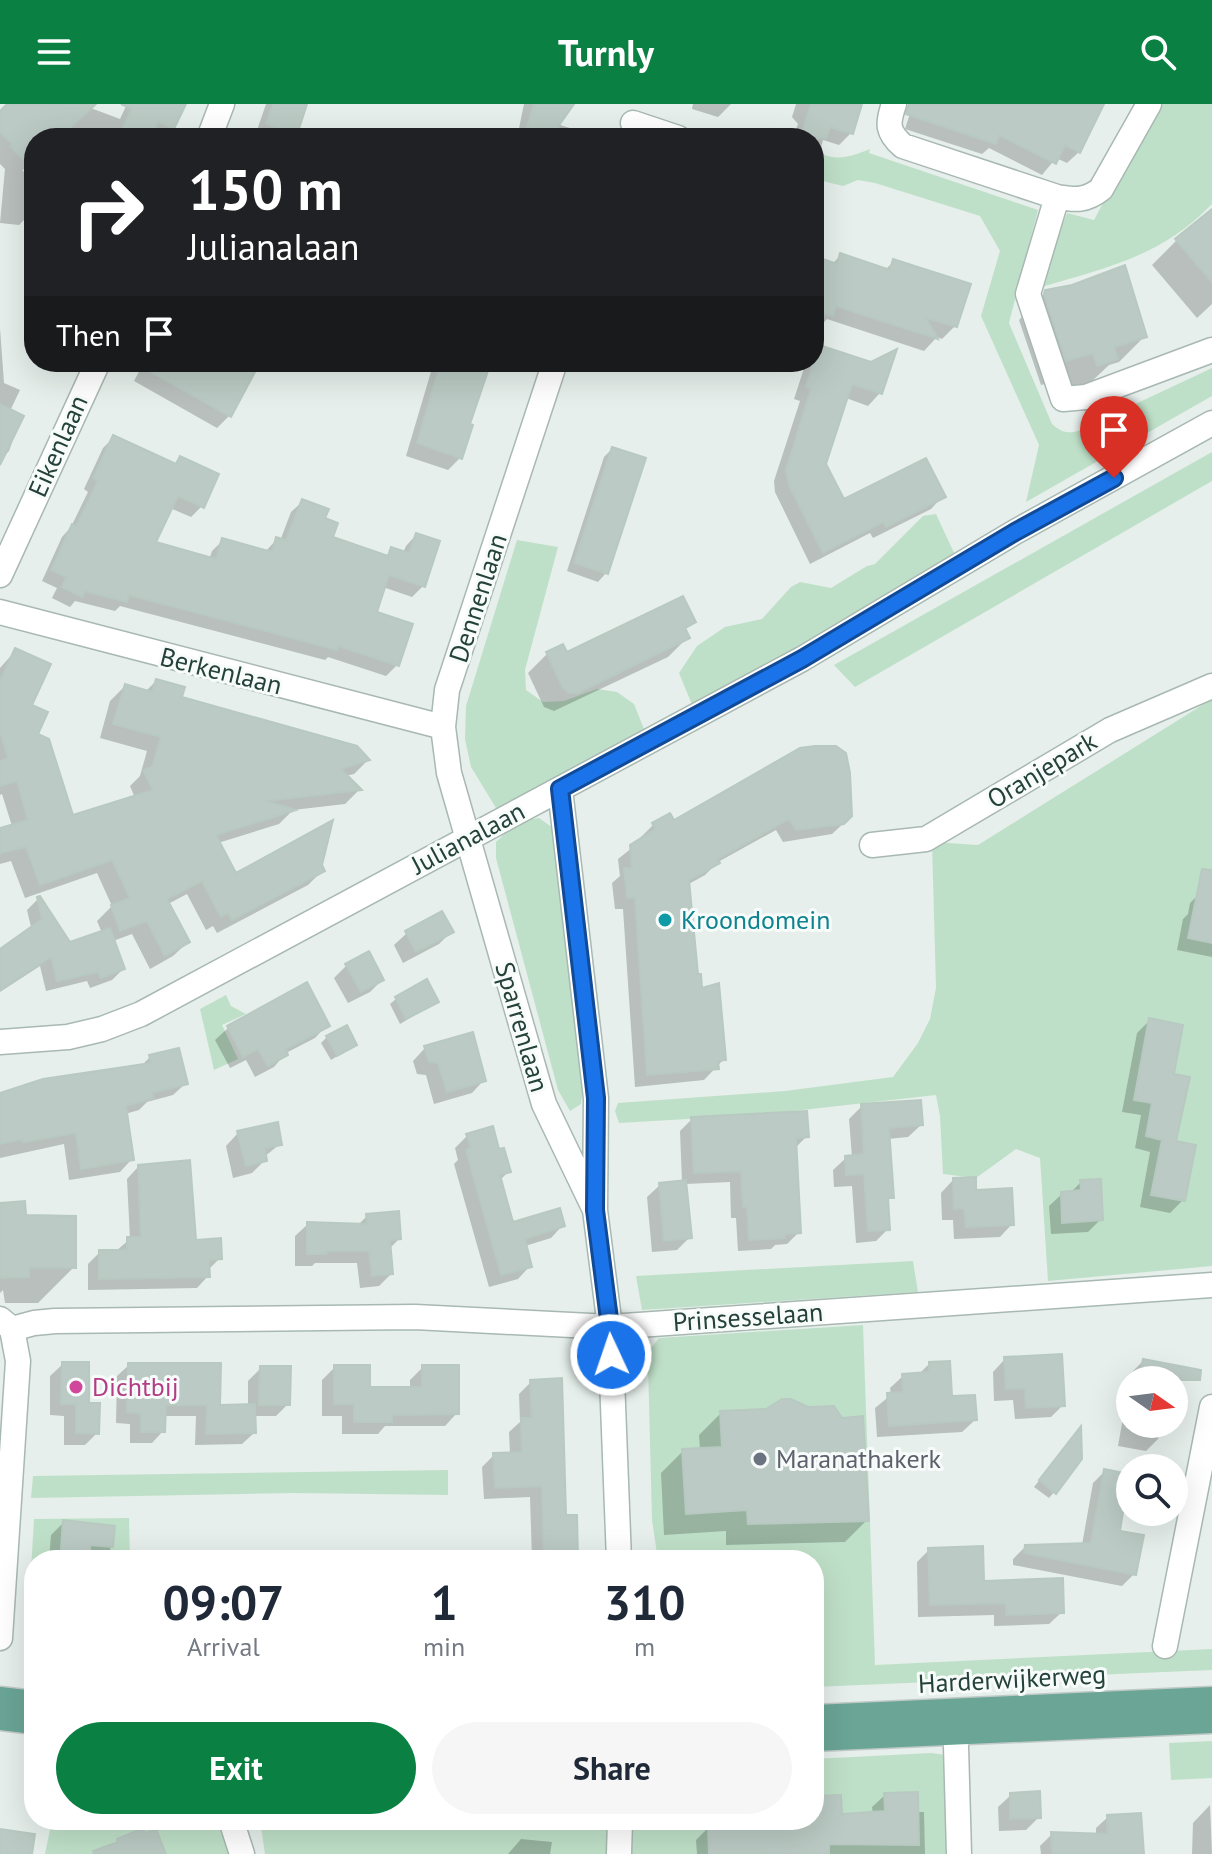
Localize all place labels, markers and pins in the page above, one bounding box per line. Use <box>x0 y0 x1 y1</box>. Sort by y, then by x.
pin <box>1080 396 1148 478</box>
place label: Kroondomein <box>681 903 831 936</box>
marker: Kroondomein <box>656 911 674 929</box>
place label: Dichtbij <box>92 1370 179 1403</box>
marker: Dichtbij <box>67 1378 85 1396</box>
place label: Maranathakerk <box>776 1442 941 1475</box>
marker: Maranathakerk <box>751 1450 769 1468</box>

